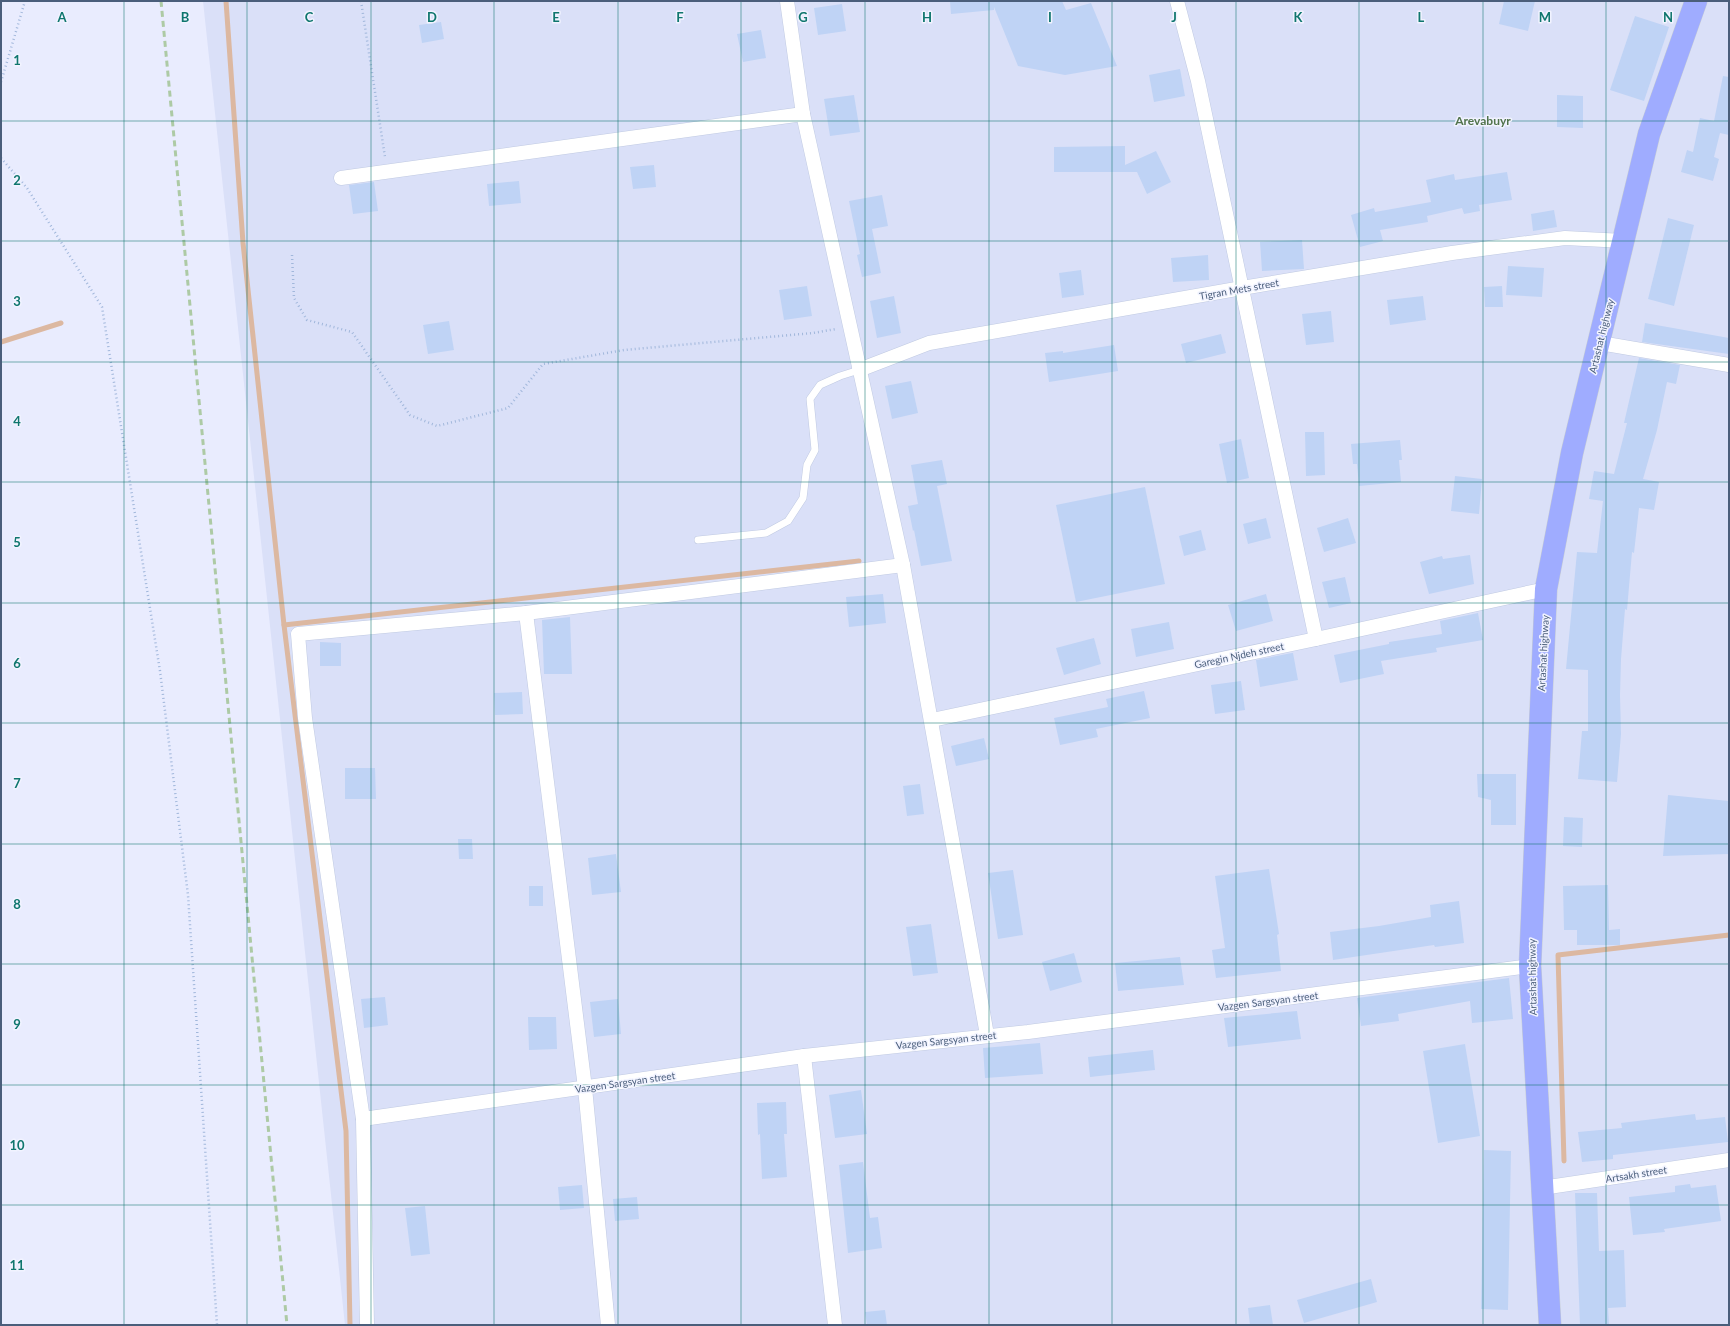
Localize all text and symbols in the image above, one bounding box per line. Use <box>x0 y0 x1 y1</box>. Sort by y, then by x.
text: A <box>56 9 67 25</box>
text: B <box>181 9 190 25</box>
text: C <box>305 9 314 25</box>
text: D <box>427 9 437 25</box>
text: E <box>552 9 560 25</box>
text: F <box>676 9 684 25</box>
text: G <box>798 9 808 25</box>
text: H <box>922 9 932 25</box>
text: I <box>1048 9 1052 25</box>
text: J <box>1171 9 1177 25</box>
text: K <box>1294 9 1304 25</box>
text: L <box>1418 9 1425 25</box>
text: M <box>1539 9 1551 25</box>
text: N <box>1663 9 1673 25</box>
text: 1 <box>13 52 21 68</box>
district label: Arevabuyr <box>1454 113 1511 128</box>
text: 2 <box>13 172 21 188</box>
street label: Tigran Mets street <box>1198 276 1280 302</box>
text: 3 <box>13 293 21 309</box>
street label: Artashat highway <box>1586 297 1616 375</box>
text: 4 <box>13 413 21 429</box>
text: 5 <box>13 534 21 550</box>
street label: Artashat highway <box>1535 614 1551 691</box>
street label: Garegin Njdeh street <box>1193 640 1285 670</box>
text: 6 <box>13 655 21 671</box>
text: 7 <box>13 775 21 791</box>
text: 8 <box>13 896 21 912</box>
street label: Artashat highway <box>1525 938 1539 1015</box>
street label: Vazgen Sargsyan street <box>1217 989 1319 1013</box>
text: 9 <box>13 1016 21 1032</box>
street label: Vazgen Sargsyan street <box>895 1029 997 1051</box>
street label: Vazgen Sargsyan street <box>574 1069 676 1095</box>
text: 10 <box>9 1137 25 1153</box>
street label: Artsakh street <box>1604 1163 1668 1185</box>
text: 11 <box>9 1257 25 1273</box>

